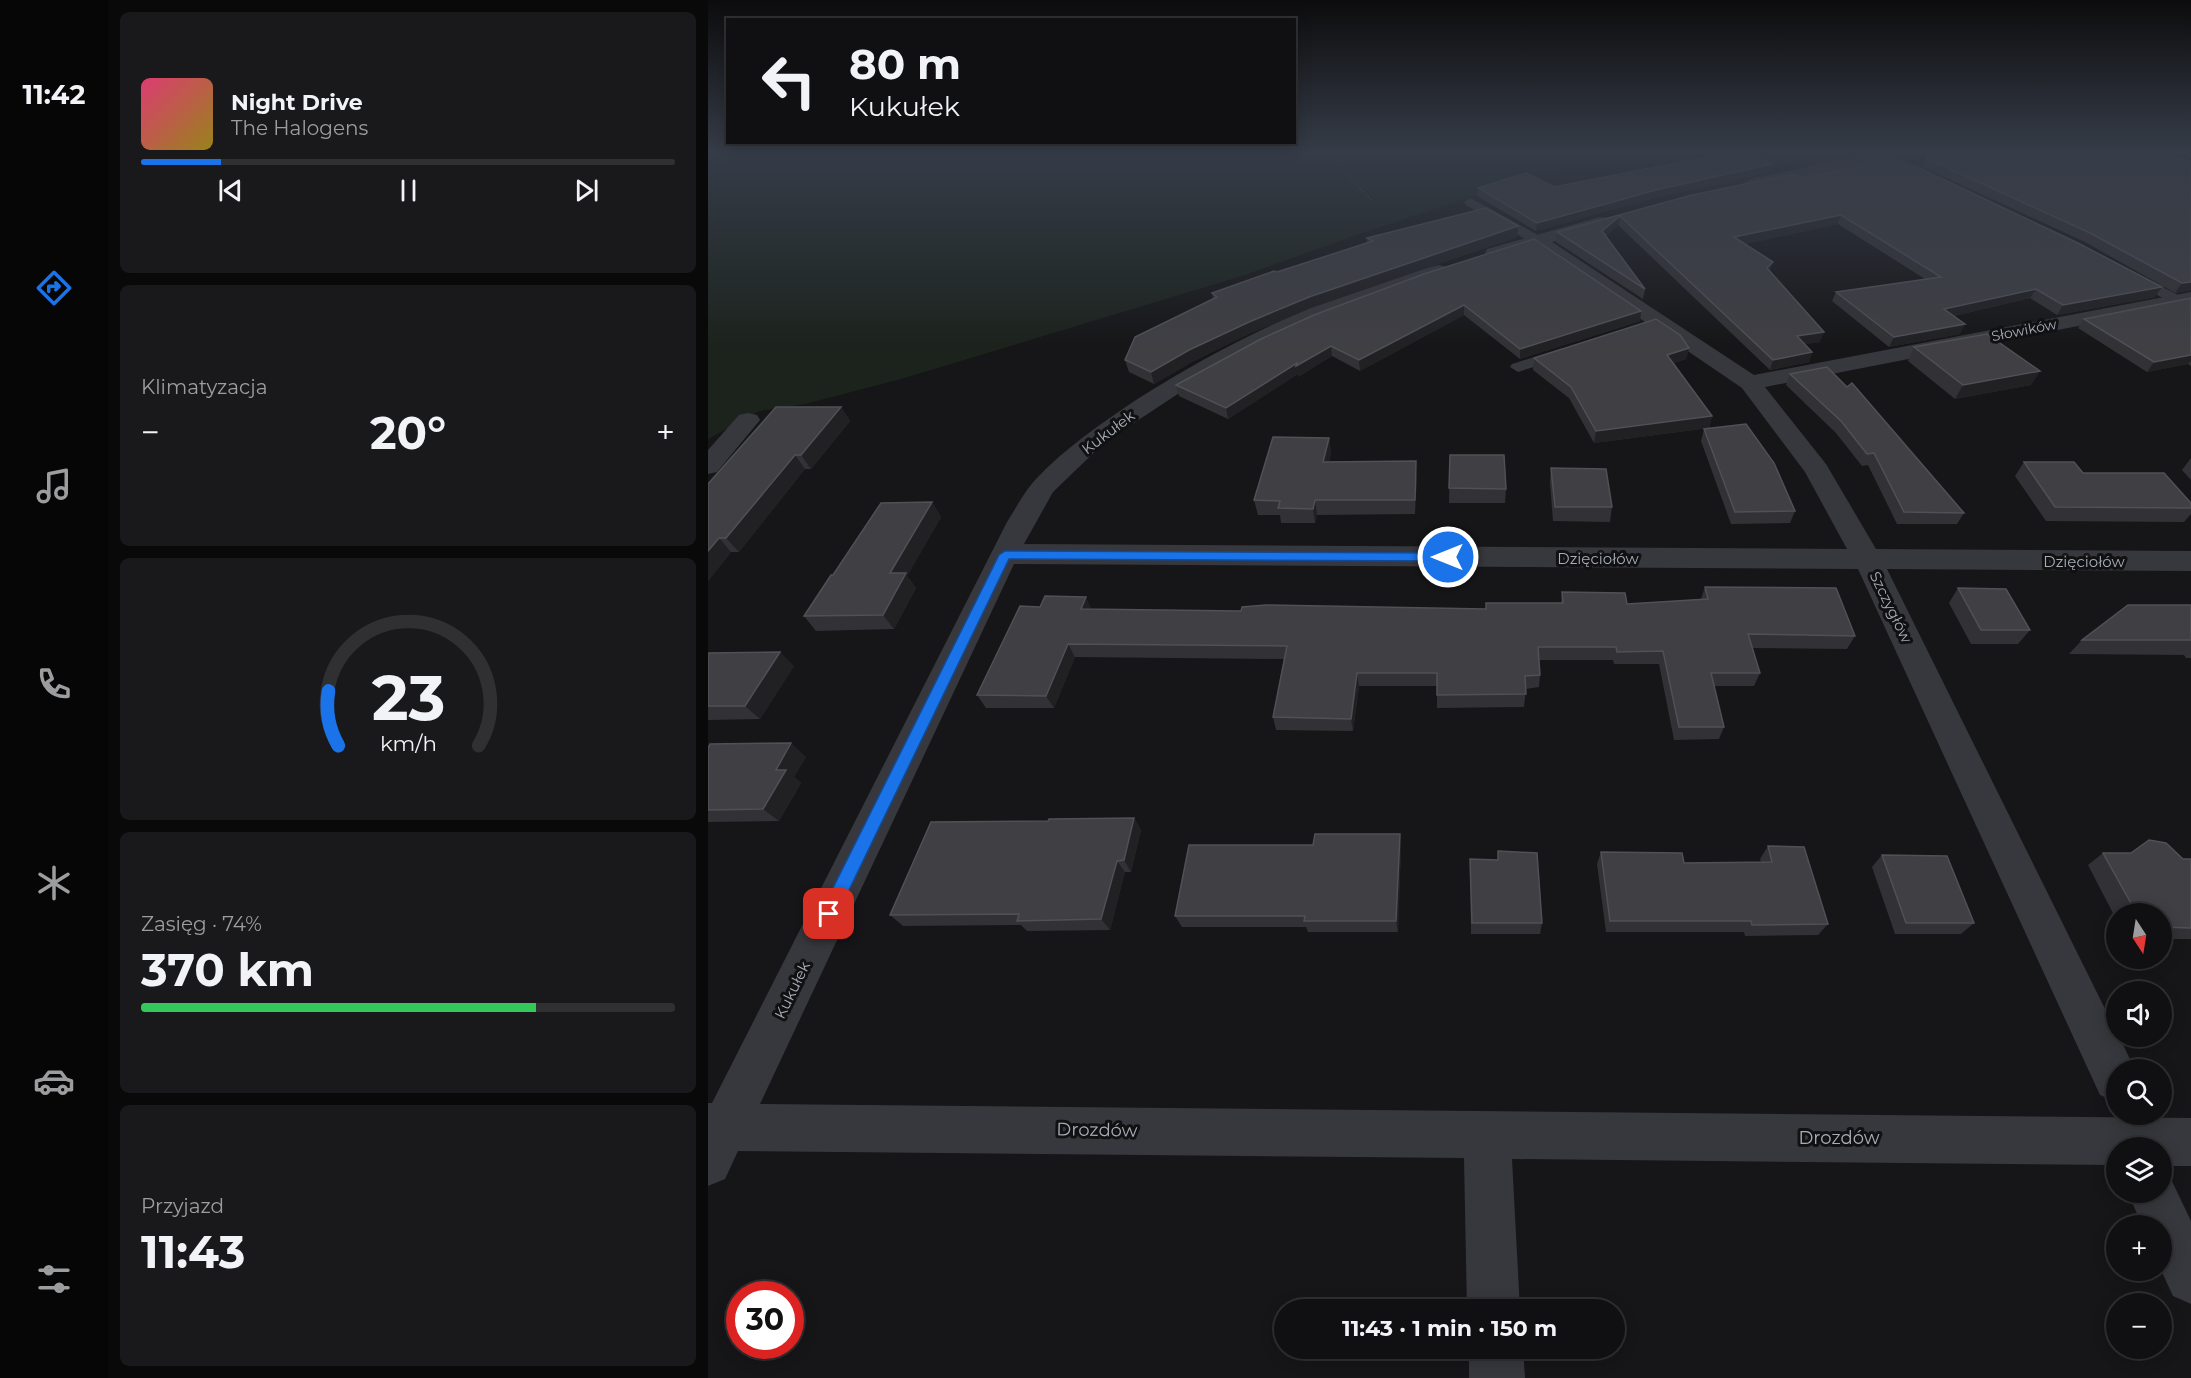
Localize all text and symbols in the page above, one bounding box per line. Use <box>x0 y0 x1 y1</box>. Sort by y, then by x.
text: 80 m <box>849 38 961 90</box>
icon: left <box>750 42 828 120</box>
text: 11:42 <box>23 78 85 111</box>
text: Night Drive <box>231 89 363 116</box>
text: Kukułek <box>849 90 960 123</box>
text: The Halogens <box>231 116 368 140</box>
icon: previous <box>214 174 247 207</box>
icon: pause <box>392 174 425 207</box>
icon: next <box>570 174 603 207</box>
icon: directions <box>33 267 75 309</box>
street label: Słowików <box>1990 315 2059 345</box>
text: Klimatyzacja <box>141 375 268 399</box>
text: 20° <box>370 405 446 460</box>
street label: Kukułek <box>1078 406 1138 458</box>
text: − <box>141 412 160 452</box>
text: + <box>656 412 675 452</box>
icon: music <box>33 465 75 507</box>
position arrow <box>1416 525 1480 589</box>
street label: Dzięciołów <box>1557 549 1640 568</box>
street label: Dzięciołów <box>2043 552 2126 571</box>
street label: Szczygłów <box>1866 568 1917 647</box>
text: 23 <box>371 660 445 736</box>
icon: phone <box>33 663 75 705</box>
text: km/h <box>379 730 437 756</box>
icon: climate <box>33 862 75 904</box>
pin <box>803 888 854 939</box>
icon: arrive <box>812 897 845 930</box>
north arrow <box>2106 903 2172 969</box>
map controls <box>2106 903 2172 1359</box>
text: Zasięg · 74% <box>141 912 262 936</box>
text: 370 km <box>141 942 314 997</box>
street label: Kukułek <box>770 958 814 1022</box>
button: sound <box>2106 981 2172 1047</box>
button: search <box>2106 1059 2172 1125</box>
icon: car <box>33 1060 75 1102</box>
street label: Drozdów <box>1056 1118 1138 1142</box>
street label: Drozdów <box>1798 1127 1880 1149</box>
button: layers <box>2106 1137 2172 1203</box>
text: Przyjazd <box>141 1194 224 1218</box>
button: + <box>2106 1215 2172 1281</box>
text: 11:43 <box>141 1224 245 1279</box>
icon: filters <box>33 1258 75 1300</box>
speed limit sign: 30 <box>726 1281 804 1359</box>
button: − <box>2106 1293 2172 1359</box>
text: 11:43 · 1 min · 150 m <box>1342 1315 1557 1342</box>

